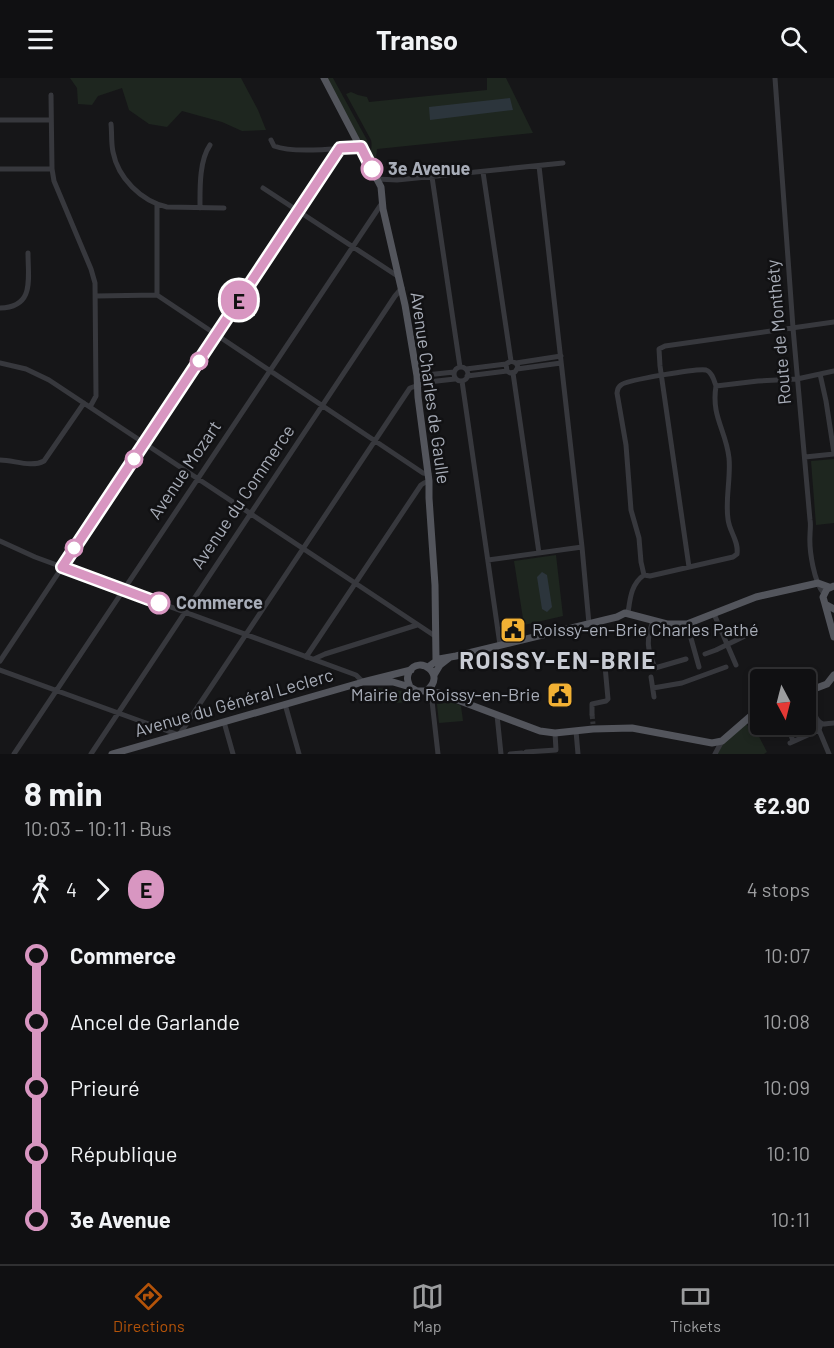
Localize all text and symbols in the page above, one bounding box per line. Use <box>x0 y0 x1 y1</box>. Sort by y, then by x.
icon: menu <box>24 23 57 56</box>
text: Transo <box>376 23 458 55</box>
icon: search <box>777 23 810 56</box>
place label: 3e Avenue <box>388 157 471 179</box>
marker: 3e Avenue <box>361 158 383 180</box>
street label: Route de Monthéty <box>761 259 795 406</box>
line badge: E <box>220 280 258 320</box>
text: E <box>233 288 245 313</box>
street label: Avenue Charles de Gaulle <box>407 290 455 485</box>
unlabelled marker <box>190 352 208 370</box>
street label: Avenue Mozart <box>143 416 225 523</box>
street label: Avenue du Commerce <box>186 420 299 573</box>
unlabelled marker <box>125 450 143 468</box>
unlabelled marker <box>65 539 83 557</box>
place label: Commerce <box>176 591 263 613</box>
marker: Commerce <box>148 592 170 614</box>
public building icon: Roissy-en-Brie Charles Pathé <box>498 615 528 645</box>
place label: Roissy-en-Brie Charles Pathé <box>532 618 758 640</box>
district label: ROISSY-EN-BRIE <box>459 645 657 674</box>
street label: Avenue du Général Leclerc <box>132 663 336 741</box>
north arrow <box>750 669 816 735</box>
map controls <box>750 669 816 735</box>
public building icon: Mairie de Roissy-en-Brie <box>545 680 575 710</box>
place label: Mairie de Roissy-en-Brie <box>351 683 540 705</box>
text: 8 min <box>24 773 102 813</box>
text: €2.90 <box>754 792 810 818</box>
text: 10:03 – 10:11 · Bus <box>24 816 172 840</box>
icon: walk <box>24 873 57 906</box>
icon: forward <box>86 873 119 906</box>
text: 4 <box>66 877 77 901</box>
text: E <box>140 877 152 902</box>
text: 4 stops <box>747 877 810 901</box>
text: Commerce <box>70 942 176 968</box>
text: 10:07 <box>764 943 810 967</box>
text: Ancel de Garlande <box>70 1008 240 1034</box>
text: 10:08 <box>763 1009 810 1033</box>
text: Prieuré <box>70 1074 140 1100</box>
text: 10:09 <box>763 1075 810 1099</box>
text: République <box>70 1140 177 1166</box>
text: 10:10 <box>767 1141 810 1165</box>
text: 3e Avenue <box>70 1206 171 1232</box>
text: 10:11 <box>771 1207 810 1231</box>
tab: Directions <box>113 1280 185 1335</box>
tab: Map <box>411 1280 444 1335</box>
tab: Tickets <box>670 1280 721 1335</box>

